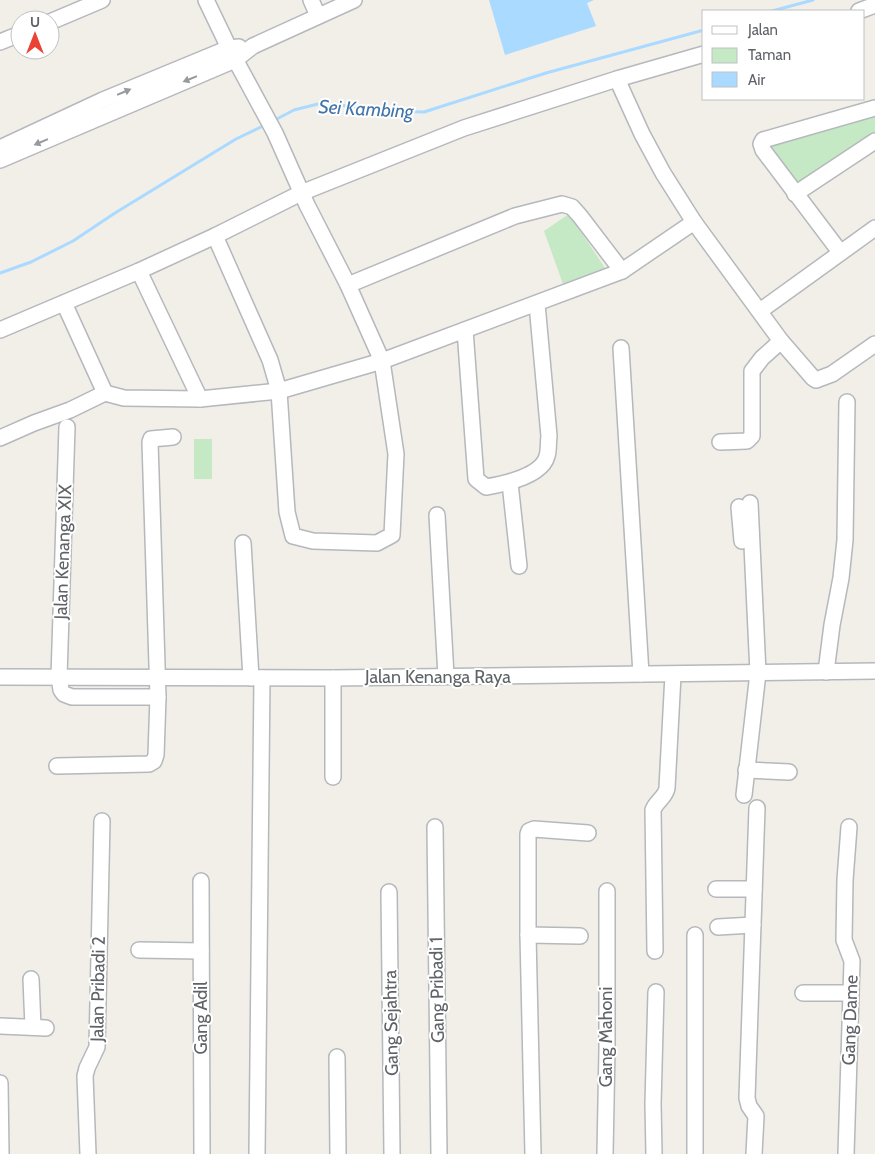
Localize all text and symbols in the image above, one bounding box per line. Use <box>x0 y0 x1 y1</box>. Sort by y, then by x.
north arrow <box>10 10 60 60</box>
legend <box>702 10 865 100</box>
text: U <box>30 13 40 31</box>
text: Jalan <box>747 21 778 39</box>
text: Taman <box>748 46 791 64</box>
text: Air <box>748 71 765 89</box>
one-way arrow <box>183 75 197 83</box>
one-way arrow <box>117 87 131 95</box>
water label: Sei Kambing <box>318 95 415 123</box>
one-way arrow <box>34 139 48 147</box>
street label: Jalan Kenanga XIX <box>50 484 76 621</box>
street label: Jalan Kenanga Raya <box>364 666 511 688</box>
street label: Jalan Pribadi 2 <box>86 936 110 1043</box>
street label: Gang Pribadi 1 <box>425 937 449 1043</box>
street label: Gang Sejahtra <box>379 970 403 1076</box>
street label: Gang Dame <box>837 974 863 1066</box>
street label: Gang Adil <box>190 981 212 1054</box>
street label: Gang Mahoni <box>595 987 617 1087</box>

